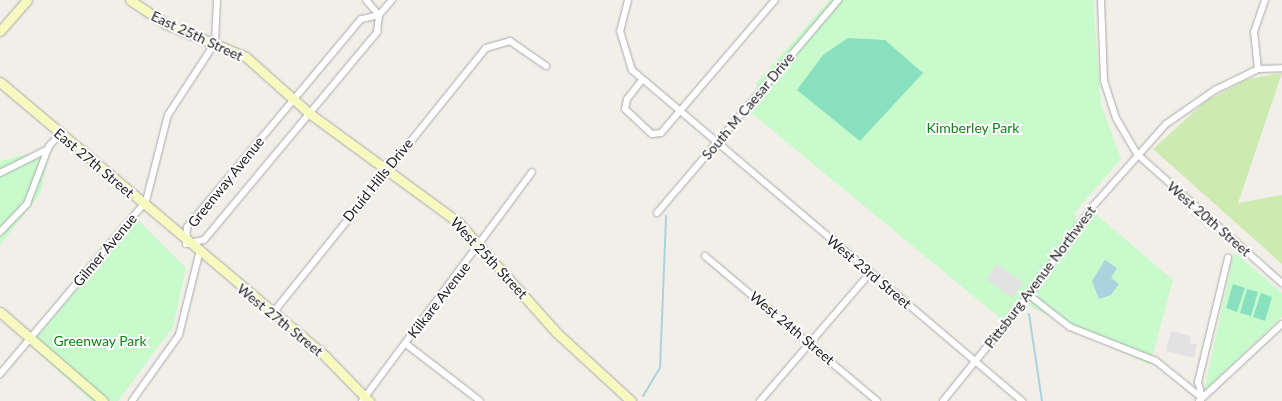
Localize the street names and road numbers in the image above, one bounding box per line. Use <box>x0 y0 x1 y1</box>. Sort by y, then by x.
street label: East 25th Street <box>149 7 245 65</box>
street label: South M Caesar Drive <box>698 49 798 163</box>
street label: East 27th Street <box>51 125 137 201</box>
street label: Greenway Avenue <box>184 133 268 231</box>
street label: Druid Hills Drive <box>339 135 417 225</box>
street label: West 20th Street <box>1164 178 1254 260</box>
street label: Pittsburg Avenue Northwest <box>981 202 1099 352</box>
street label: Gilmer Avenue <box>69 210 141 290</box>
street label: West 25th Street <box>447 214 531 302</box>
street label: West 23rd Street <box>823 232 915 312</box>
street label: Kilkare Avenue <box>404 259 474 341</box>
street label: West 27th Street <box>234 280 326 360</box>
street label: West 24th Street <box>746 288 838 368</box>

